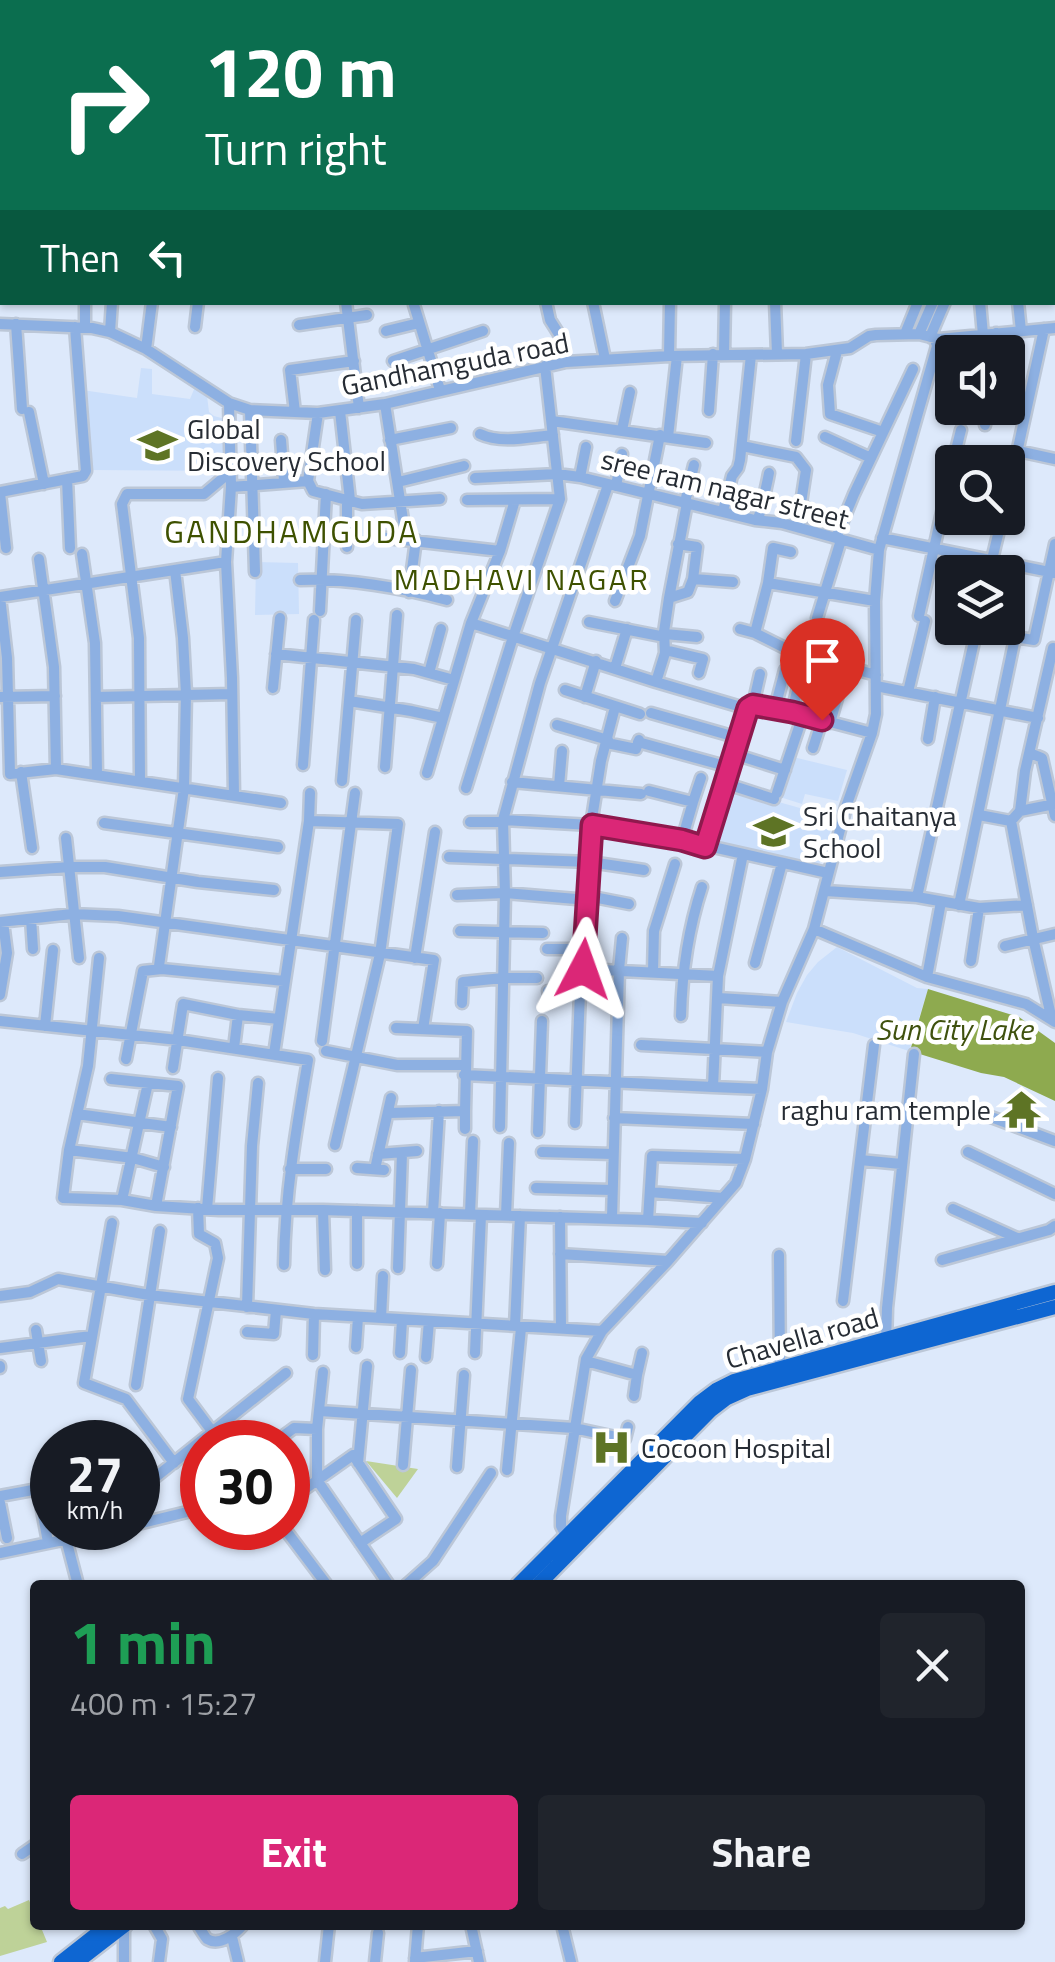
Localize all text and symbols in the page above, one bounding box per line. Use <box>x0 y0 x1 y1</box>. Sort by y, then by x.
text: 120 m <box>205 18 397 124</box>
icon: right <box>40 40 170 170</box>
text: Turn right <box>205 114 387 182</box>
text: Then <box>40 229 120 287</box>
icon: left <box>140 230 195 285</box>
street label: Gandhamguda road <box>337 320 572 407</box>
map controls <box>935 335 1025 645</box>
button: sound <box>935 335 1025 425</box>
place label: Global Discovery School <box>187 407 386 482</box>
school or university icon: Global Discovery School <box>136 424 178 466</box>
street label: sree ram nagar street <box>597 437 854 540</box>
button: search <box>935 445 1025 535</box>
district label: GANDHAMGUDA <box>164 507 420 555</box>
button: layers <box>935 555 1025 645</box>
district label: MADHAVI NAGAR <box>394 556 650 602</box>
pin <box>780 618 865 721</box>
icon: arrive <box>795 633 850 688</box>
place label: Sri Chaitanya School <box>803 794 957 869</box>
school or university icon: Sri Chaitanya School <box>752 811 794 853</box>
position arrow <box>531 917 635 1021</box>
water label: Sun City Lake <box>876 1006 1035 1052</box>
place label: raghu ram temple <box>781 1088 991 1131</box>
temple icon: raghu ram temple <box>1000 1089 1042 1131</box>
street label: Chavella road <box>720 1295 884 1380</box>
speed limit sign: 30 <box>180 1420 310 1550</box>
place label: Cocoon Hospital <box>641 1426 831 1469</box>
hospital icon: Cocoon Hospital <box>590 1427 632 1469</box>
text: 27 <box>67 1435 123 1511</box>
text: km/h <box>67 1491 123 1529</box>
text: 1 min <box>70 1596 216 1687</box>
button: close <box>880 1613 985 1718</box>
text: 400 m · 15:27 <box>70 1679 257 1727</box>
button: Exit <box>70 1795 518 1910</box>
button: Share <box>538 1795 985 1910</box>

